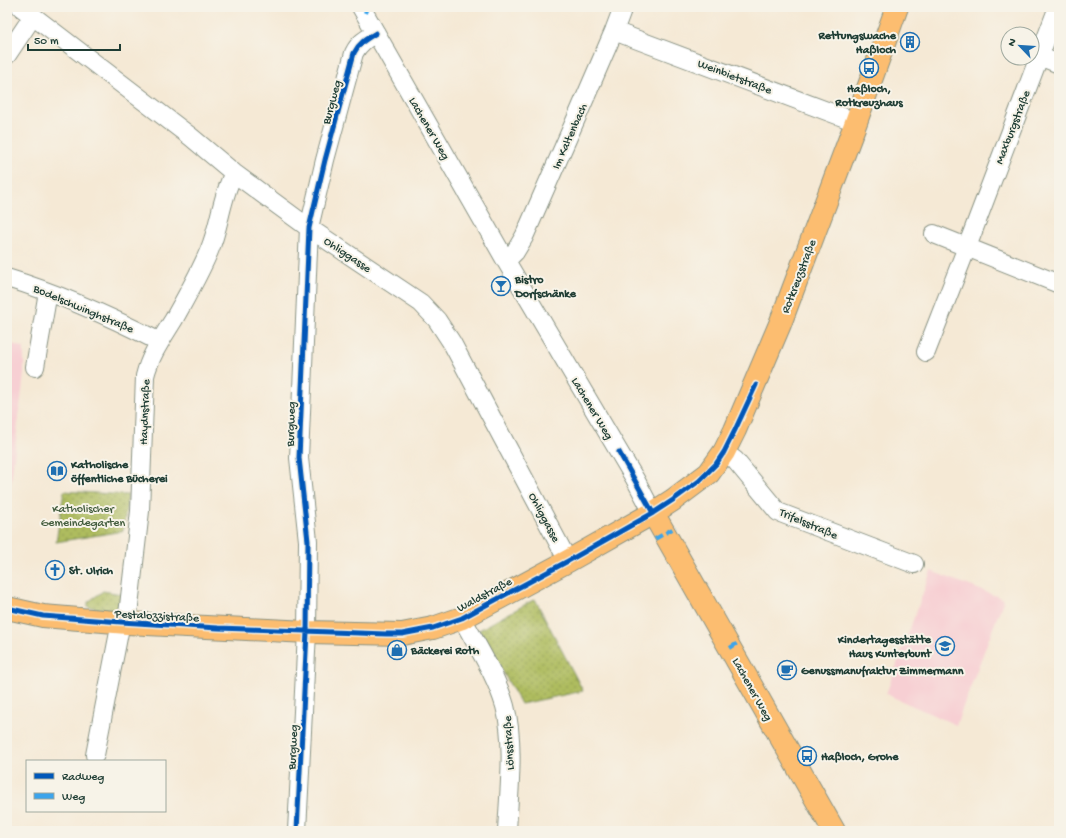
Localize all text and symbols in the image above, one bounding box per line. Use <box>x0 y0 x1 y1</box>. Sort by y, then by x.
scale bar <box>28 26 120 52</box>
north arrow <box>1000 26 1040 66</box>
place label: Rettungswache Haßloch <box>817 30 897 58</box>
building icon: Rettungswache Haßloch <box>899 31 921 53</box>
text: 50 m <box>34 35 59 49</box>
text: N <box>1006 37 1020 48</box>
street label: Weinbietstraße <box>695 57 774 99</box>
bus stop icon: Haßloch, Rotkreuzhaus <box>858 57 880 79</box>
street label: Burgweg <box>320 79 346 127</box>
place label: Haßloch, Rotkreuzhaus <box>834 83 903 111</box>
street label: Maxburgstraße <box>993 88 1035 167</box>
street label: Lachener Weg <box>405 95 452 163</box>
street label: Im Kaltenbach <box>550 101 592 172</box>
street label: Ohliggasse <box>320 235 374 277</box>
street label: Rotkreuzstraße <box>779 237 821 316</box>
place label: Bistro Dorfschänke <box>514 274 577 302</box>
bar icon: Bistro Dorfschänke <box>490 275 512 297</box>
street label: Bodelschwinghstraße <box>30 282 136 338</box>
street label: Lachener Weg <box>567 375 615 443</box>
street label: Haydnstraße <box>138 378 154 445</box>
street label: Burgweg <box>284 401 300 448</box>
place label: Katholische öffentliche Bücherei <box>70 459 168 487</box>
library icon: Katholische öffentliche Bücherei <box>46 460 68 482</box>
street label: Ohliggasse <box>524 491 563 546</box>
park label: Katholischer Gemeindegarten <box>41 503 126 531</box>
street label: Trifelsstraße <box>776 506 840 544</box>
church icon: St. Ulrich <box>44 559 66 581</box>
place label: St. Ulrich <box>69 565 114 579</box>
street label: Waldstraße <box>455 575 516 616</box>
street label: Pestalozzistraße <box>113 608 200 626</box>
place label: Kindertagesstätte Haus Kunterbunt <box>837 634 932 662</box>
school or university icon: Kindertagesstätte Haus Kunterbunt <box>934 635 956 657</box>
shop icon: Bäckerei Roth <box>386 639 408 661</box>
place label: Bäckerei Roth <box>410 645 480 659</box>
street label: Lachener Weg <box>728 656 774 724</box>
cafe icon: Genussmanufraktur Zimmermann <box>776 659 798 681</box>
place label: Genussmanufraktur Zimmermann <box>801 665 964 679</box>
street label: Lönsstraße <box>502 715 518 770</box>
street label: Burgweg <box>286 724 302 771</box>
bus stop icon: Haßloch, Grohe <box>796 745 818 767</box>
place label: Haßloch, Grohe <box>821 751 899 765</box>
legend <box>26 760 166 812</box>
text: Radweg <box>62 771 104 785</box>
text: Weg <box>62 791 85 805</box>

